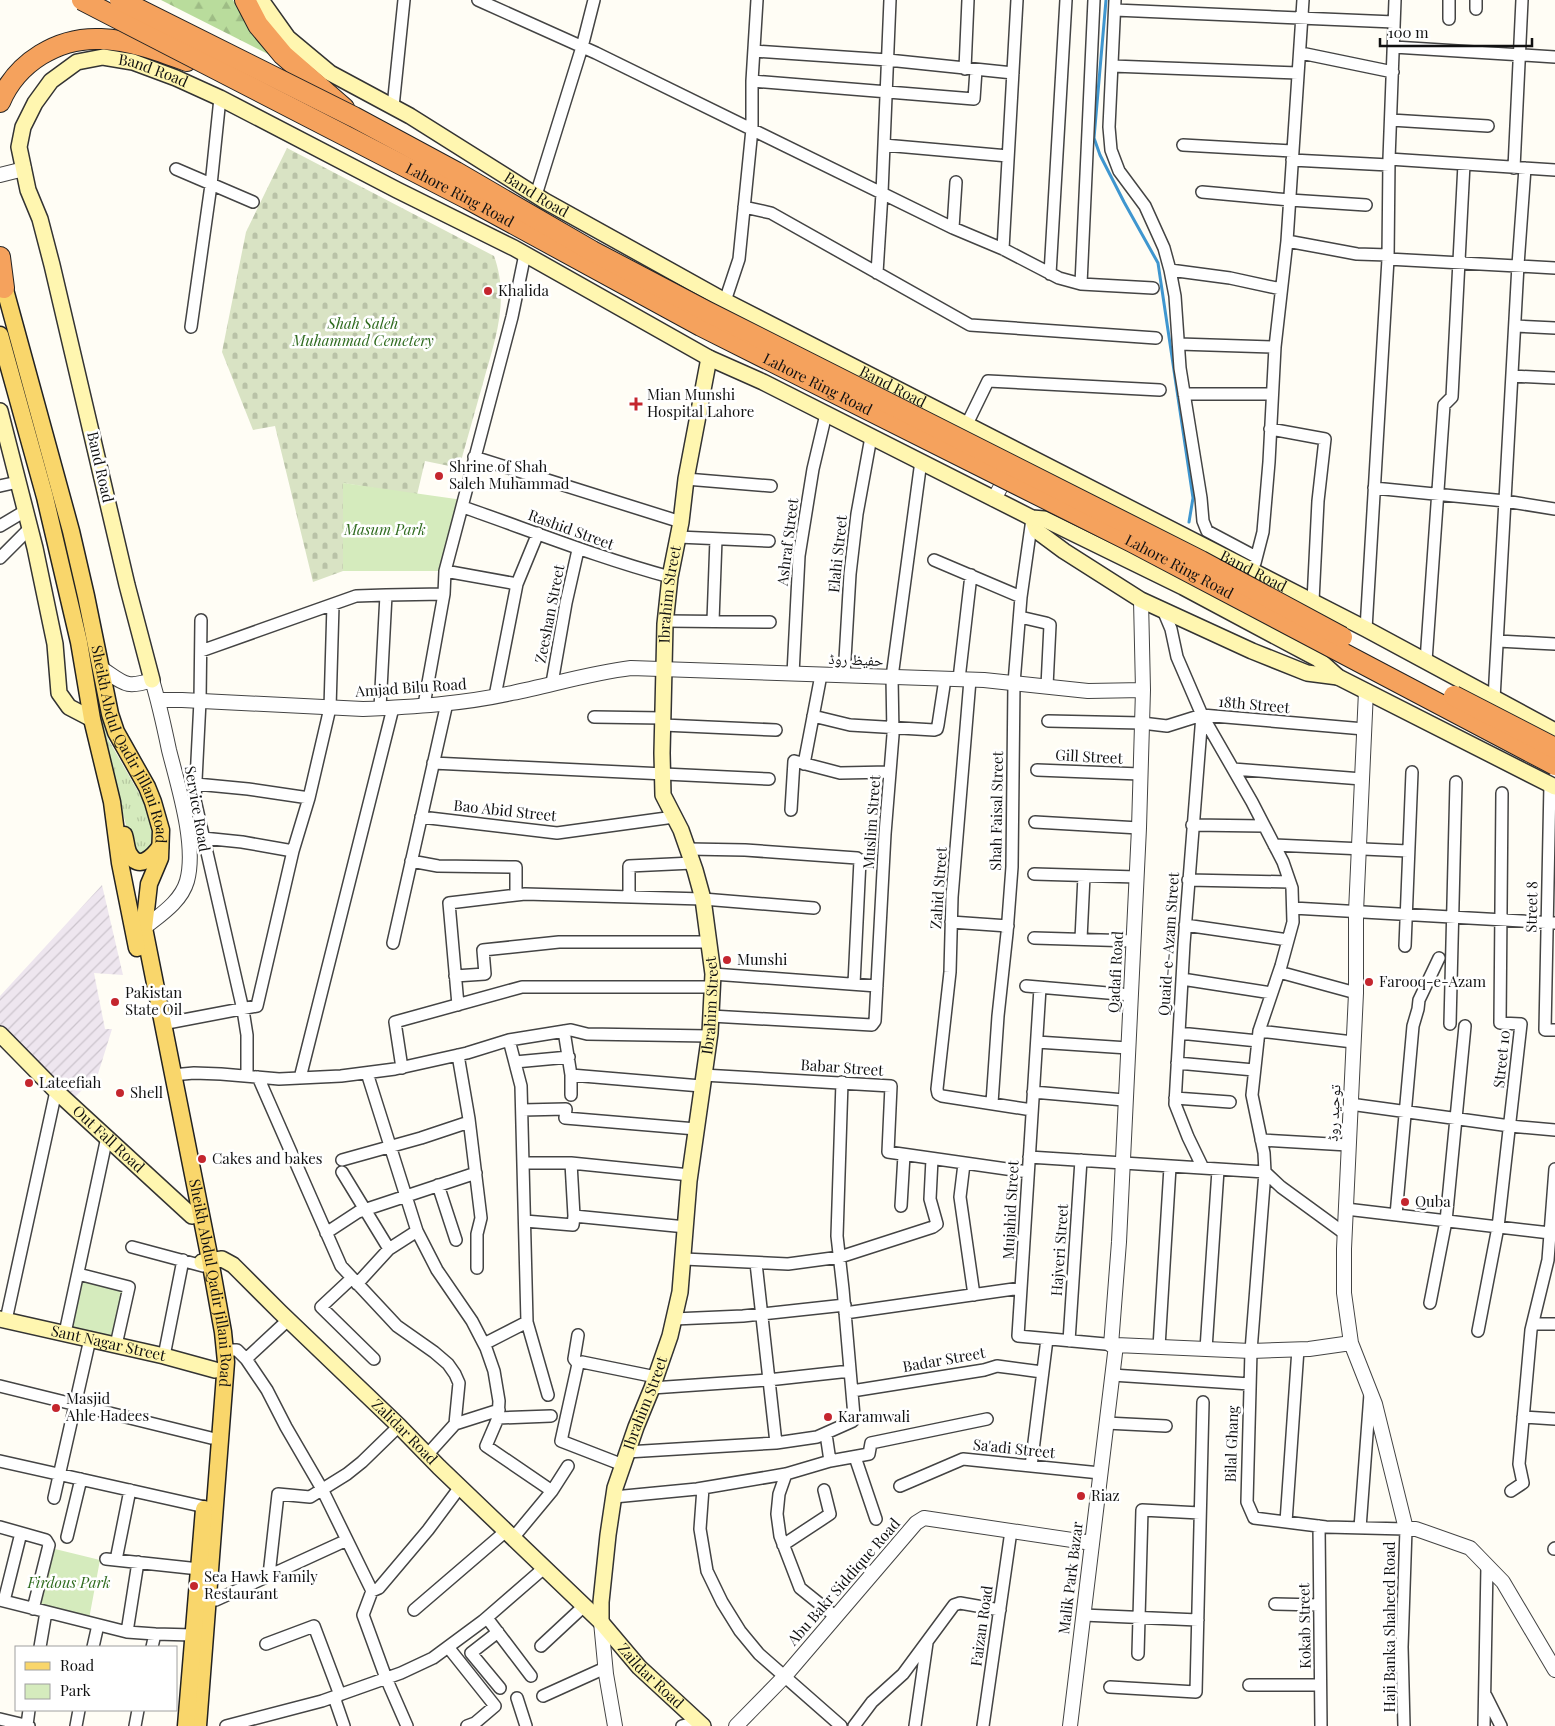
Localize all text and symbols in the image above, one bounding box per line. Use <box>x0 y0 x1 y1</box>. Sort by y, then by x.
scale bar <box>1380 15 1532 47</box>
text: 100 m <box>1388 22 1429 42</box>
street label: Band Road <box>117 49 192 91</box>
street label: Lahore Ring Road <box>402 157 518 231</box>
street label: Band Road <box>501 167 573 221</box>
place label: Khalida <box>498 280 550 300</box>
marker: Khalida <box>482 285 494 297</box>
park label: Shah Saleh Muhammad Cemetery <box>291 313 434 350</box>
street label: Lahore Ring Road <box>760 348 876 419</box>
street label: Band Road <box>856 361 930 411</box>
place label: Mian Munshi Hospital Lahore <box>647 384 754 421</box>
marker: Mian Munshi Hospital Lahore <box>629 397 643 411</box>
street label: Band Road <box>83 429 119 505</box>
place label: Shrine of Shah Saleh Muhammad <box>449 456 570 493</box>
marker: Shrine of Shah Saleh Muhammad <box>433 470 445 482</box>
street label: Ashraf Street <box>772 496 802 588</box>
street label: Rashid Street <box>526 504 618 554</box>
street label: Elahi Street <box>823 513 851 594</box>
park label: Masum Park <box>343 519 426 539</box>
street label: Lahore Ring Road <box>1122 529 1238 603</box>
street label: Ibrahim Street <box>654 543 685 644</box>
street label: Band Road <box>1217 545 1291 596</box>
street label: Zeeshan Street <box>530 562 569 665</box>
street label: Sheikh Abdul Qadir Jillani Road <box>87 643 172 844</box>
street label: حفیظ روڈ <box>828 648 884 670</box>
street label: Amjad Bilu Road <box>354 673 467 701</box>
street label: 18th Street <box>1218 691 1291 717</box>
street label: Gill Street <box>1055 744 1124 768</box>
street label: Shah Faisal Street <box>985 750 1007 871</box>
street label: Service Road <box>181 764 215 854</box>
street label: Muslim Street <box>858 773 884 870</box>
street label: Bao Abid Street <box>453 795 558 825</box>
street label: Zahid Street <box>925 845 951 930</box>
street label: Quaid-e-Azam Street <box>1153 871 1183 1017</box>
street label: Street 8 <box>1521 881 1541 933</box>
street label: Qadafi Road <box>1103 930 1127 1013</box>
place label: Munshi <box>737 949 788 969</box>
marker: Munshi <box>721 954 733 966</box>
street label: Ibrahim Street <box>696 955 722 1056</box>
place label: Farooq-e-Azam <box>1379 971 1487 991</box>
marker: Farooq-e-Azam <box>1363 976 1375 988</box>
place label: Pakistan State Oil <box>125 982 182 1019</box>
marker: Pakistan State Oil <box>109 996 121 1008</box>
street label: Street 10 <box>1488 1029 1514 1089</box>
street label: Babar Street <box>800 1054 885 1080</box>
place label: Lateefiah <box>39 1072 102 1092</box>
marker: Lateefiah <box>23 1077 35 1089</box>
place label: Shell <box>130 1082 163 1102</box>
street label: توحید روڈ <box>1322 1083 1345 1142</box>
marker: Shell <box>114 1087 126 1099</box>
street label: Out Fall Road <box>69 1100 149 1177</box>
place label: Cakes and bakes <box>212 1148 323 1168</box>
marker: Cakes and bakes <box>196 1153 208 1165</box>
street label: Mujahid Street <box>997 1159 1023 1260</box>
street label: Sheikh Abdul Qadir Jillani Road <box>185 1177 237 1388</box>
place label: Quba <box>1415 1191 1451 1211</box>
marker: Quba <box>1399 1196 1411 1208</box>
street label: Hajveri Street <box>1046 1202 1072 1297</box>
street label: Sant Nagar Street <box>49 1320 168 1365</box>
street label: Badar Street <box>901 1342 987 1376</box>
street label: Ibrahim Street <box>618 1353 671 1452</box>
place label: Masjid Ahle Hadees <box>65 1388 149 1425</box>
street label: Zalidar Road <box>368 1394 443 1469</box>
marker: Masjid Ahle Hadees <box>50 1402 62 1414</box>
street label: Bilal Ghang <box>1220 1405 1242 1483</box>
place label: Karamwali <box>838 1406 911 1426</box>
marker: Karamwali <box>822 1411 834 1423</box>
street label: Sa'adi Street <box>972 1434 1057 1462</box>
place label: Riaz <box>1091 1485 1120 1505</box>
marker: Riaz <box>1075 1490 1087 1502</box>
street label: Abu Bakr Siddique Road <box>782 1513 904 1650</box>
street label: Malik Park Bazar <box>1053 1520 1087 1635</box>
street label: Haji Banka Shaheed Road <box>1379 1541 1399 1712</box>
place label: Sea Hawk Family Restaurant <box>204 1566 318 1603</box>
park label: Firdous Park <box>26 1572 111 1592</box>
marker: Sea Hawk Family Restaurant <box>188 1580 200 1592</box>
street label: Kokab Street <box>1293 1582 1315 1669</box>
street label: Faizan Road <box>965 1584 997 1668</box>
street label: Zaildar Road <box>614 1638 689 1713</box>
legend <box>15 1646 178 1711</box>
text: Road <box>60 1655 94 1675</box>
text: Park <box>60 1680 92 1700</box>

